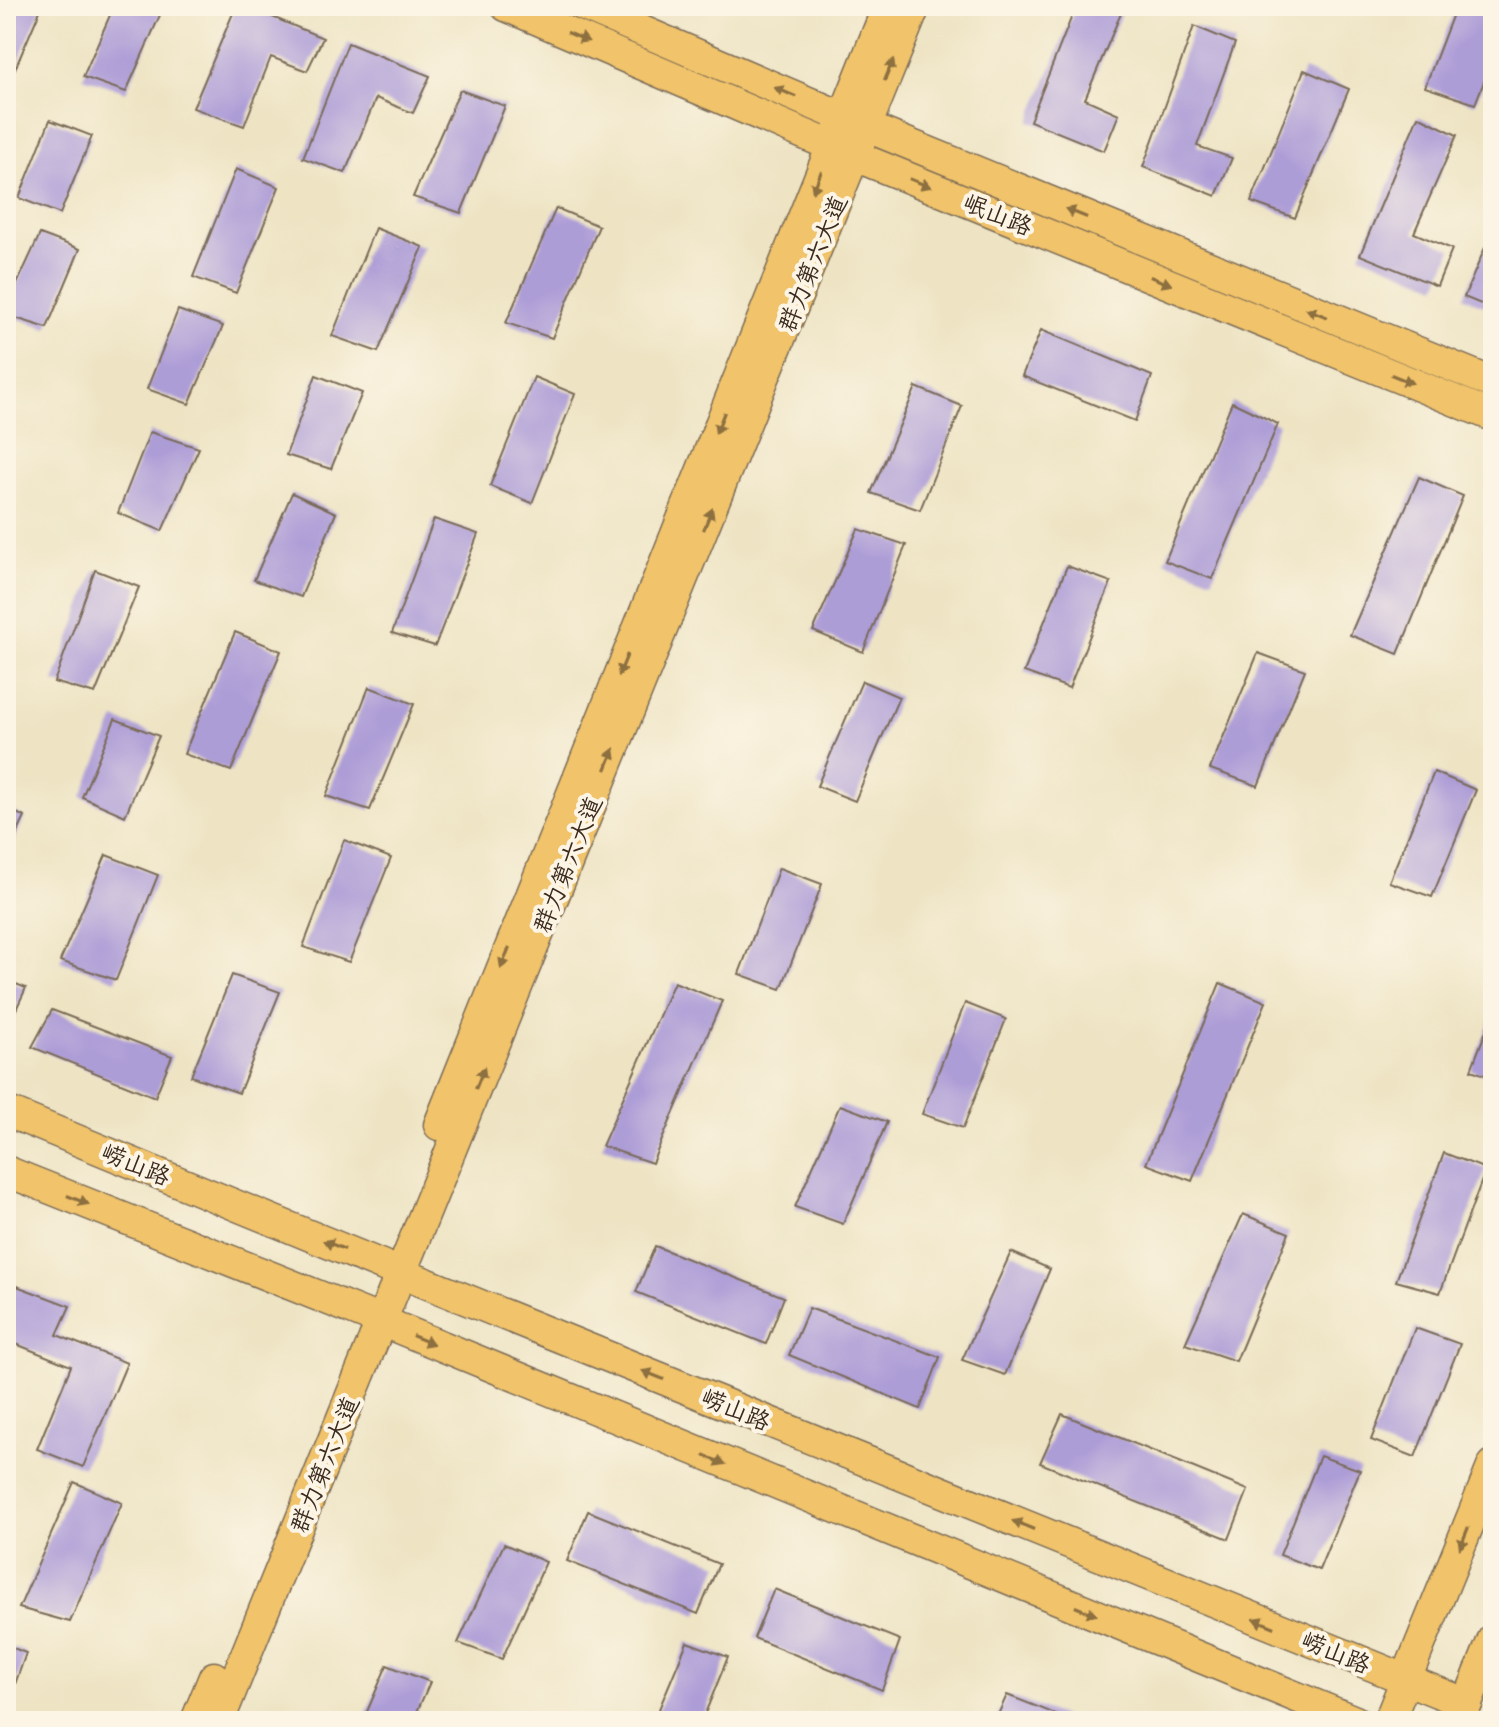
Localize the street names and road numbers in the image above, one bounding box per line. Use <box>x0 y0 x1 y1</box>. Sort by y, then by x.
street label: 岷山路 <box>959 187 1037 241</box>
street label: 群力第六大道 <box>771 191 853 335</box>
street label: 群力第六大道 <box>526 792 608 936</box>
street label: 崂山路 <box>97 1137 175 1191</box>
street label: 崂山路 <box>697 1382 775 1436</box>
street label: 群力第六大道 <box>283 1392 365 1536</box>
street label: 崂山路 <box>1297 1625 1375 1679</box>

